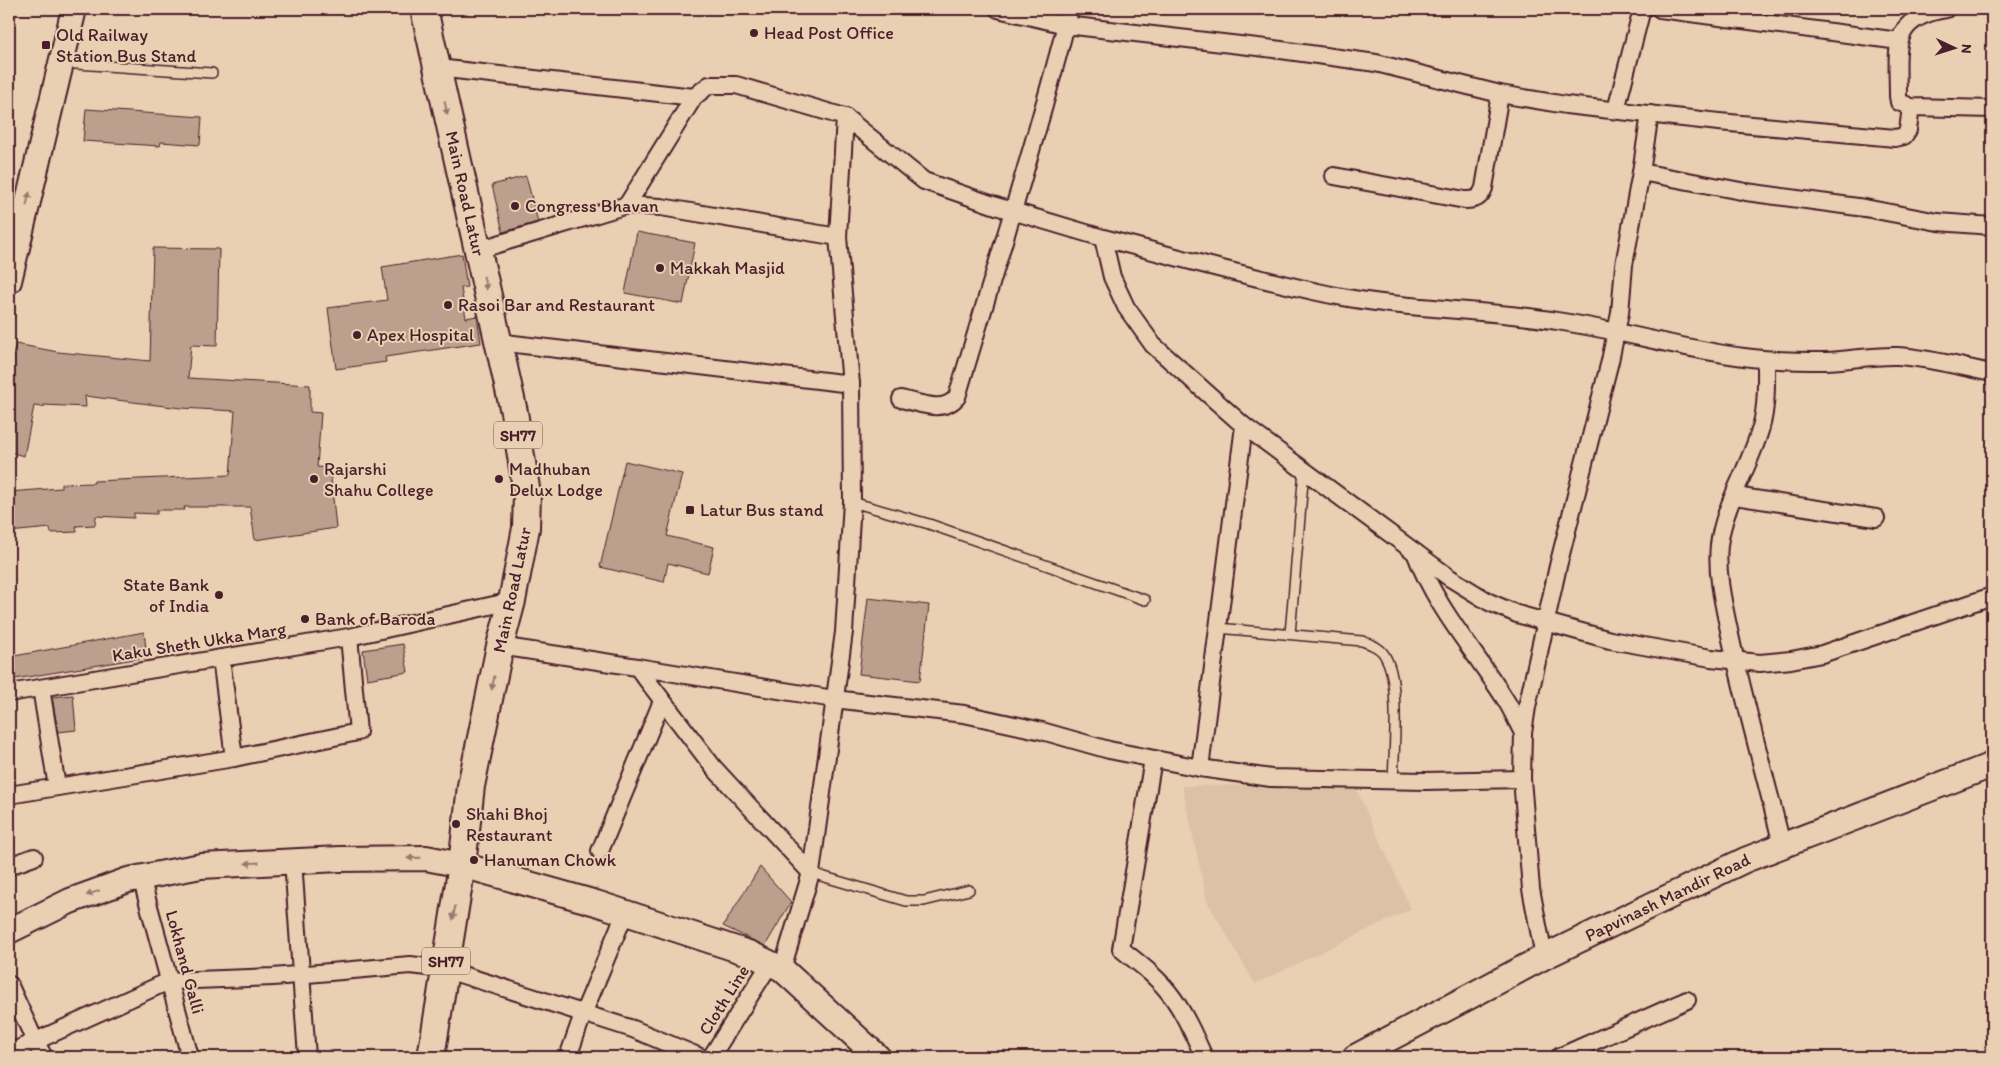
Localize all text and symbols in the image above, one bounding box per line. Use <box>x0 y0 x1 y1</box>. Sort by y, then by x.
place label: Head Post Office <box>764 22 894 44</box>
north arrow <box>1928 22 1978 72</box>
place label: Old Railway Station Bus Stand <box>56 24 197 67</box>
marker: Head Post Office <box>748 27 760 39</box>
marker: Old Railway Station Bus Stand <box>40 39 52 51</box>
text: N <box>1958 44 1975 54</box>
one-way arrow <box>442 100 450 115</box>
street label: Main Road Latur <box>441 129 490 259</box>
one-way arrow <box>24 192 32 207</box>
place label: Congress Bhavan <box>525 195 659 217</box>
marker: Congress Bhavan <box>509 200 521 212</box>
place label: Makkah Masjid <box>670 257 785 279</box>
marker: Makkah Masjid <box>654 262 666 274</box>
one-way arrow <box>481 276 489 291</box>
place label: Rasoi Bar and Restaurant <box>458 294 655 316</box>
marker: Rasoi Bar and Restaurant <box>442 299 454 311</box>
place label: Apex Hospital <box>367 324 474 346</box>
marker: Apex Hospital <box>351 329 363 341</box>
road number: SH77 <box>494 422 542 448</box>
place label: Rajarshi Shahu College <box>324 458 433 501</box>
place label: Madhuban Delux Lodge <box>509 458 603 501</box>
marker: Rajarshi Shahu College <box>308 473 320 485</box>
marker: Madhuban Delux Lodge <box>493 473 505 485</box>
place label: Latur Bus stand <box>700 499 824 521</box>
marker: Latur Bus stand <box>684 504 696 516</box>
street label: Main Road Latur <box>488 524 536 655</box>
place label: State Bank of India <box>123 574 210 617</box>
marker: State Bank of India <box>213 589 225 601</box>
place label: Bank of Baroda <box>315 608 435 630</box>
marker: Bank of Baroda <box>299 613 311 625</box>
street label: Kaku Sheth Ukka Marg <box>111 617 288 667</box>
one-way arrow <box>489 675 497 691</box>
place label: Shahi Bhoj Restaurant <box>466 803 553 846</box>
marker: Shahi Bhoj Restaurant <box>450 818 462 830</box>
street label: Papvinash Mandir Road <box>1581 848 1754 947</box>
place label: Hanuman Chowk <box>484 849 617 871</box>
one-way arrow <box>406 854 422 862</box>
marker: Hanuman Chowk <box>468 854 480 866</box>
one-way arrow <box>244 860 260 868</box>
one-way arrow <box>85 889 100 897</box>
one-way arrow <box>450 905 458 921</box>
street label: Lokhand Galli <box>161 908 209 1016</box>
road number: SH77 <box>422 948 470 974</box>
street label: Cloth Line <box>694 961 754 1039</box>

